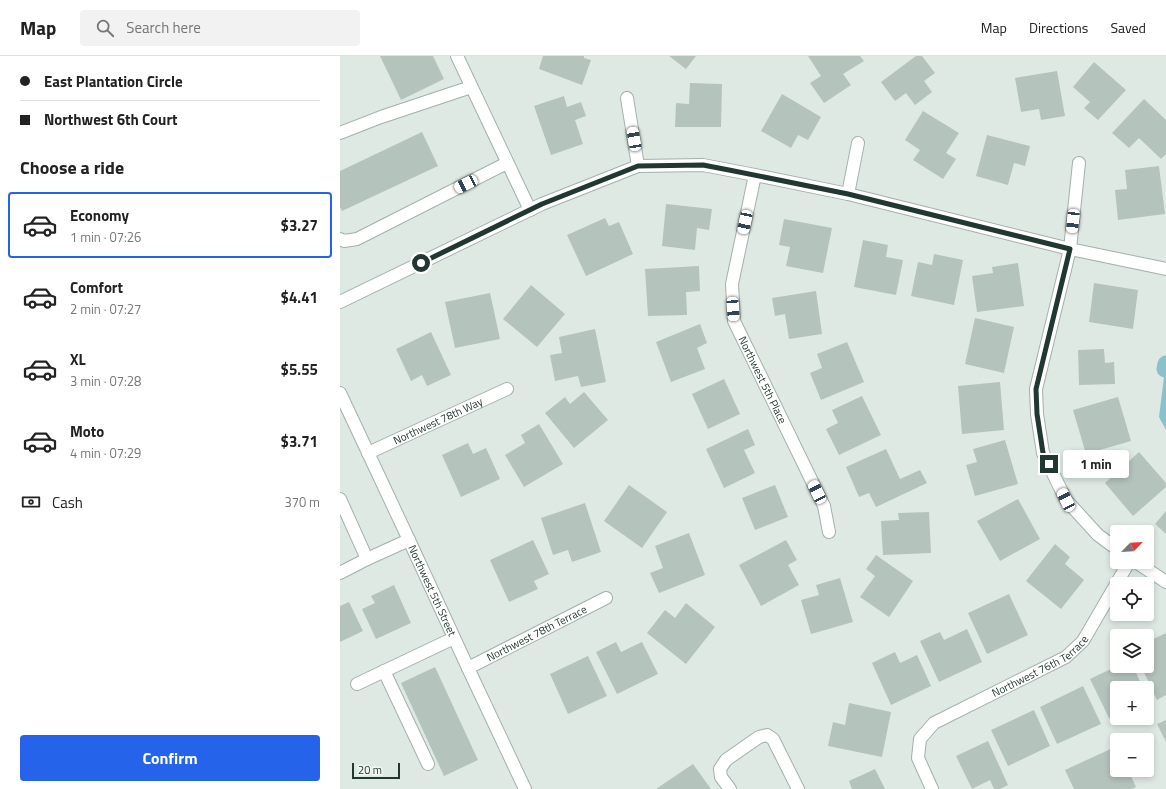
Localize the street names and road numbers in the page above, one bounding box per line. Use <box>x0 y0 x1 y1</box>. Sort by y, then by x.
street label: Northwest 5th Place <box>735 334 791 427</box>
street label: Northwest 78th Way <box>391 393 486 448</box>
street label: Northwest 5th Street <box>404 542 460 639</box>
street label: Northwest 78th Terrace <box>484 601 590 665</box>
street label: Northwest 76th Terrace <box>989 632 1093 701</box>

